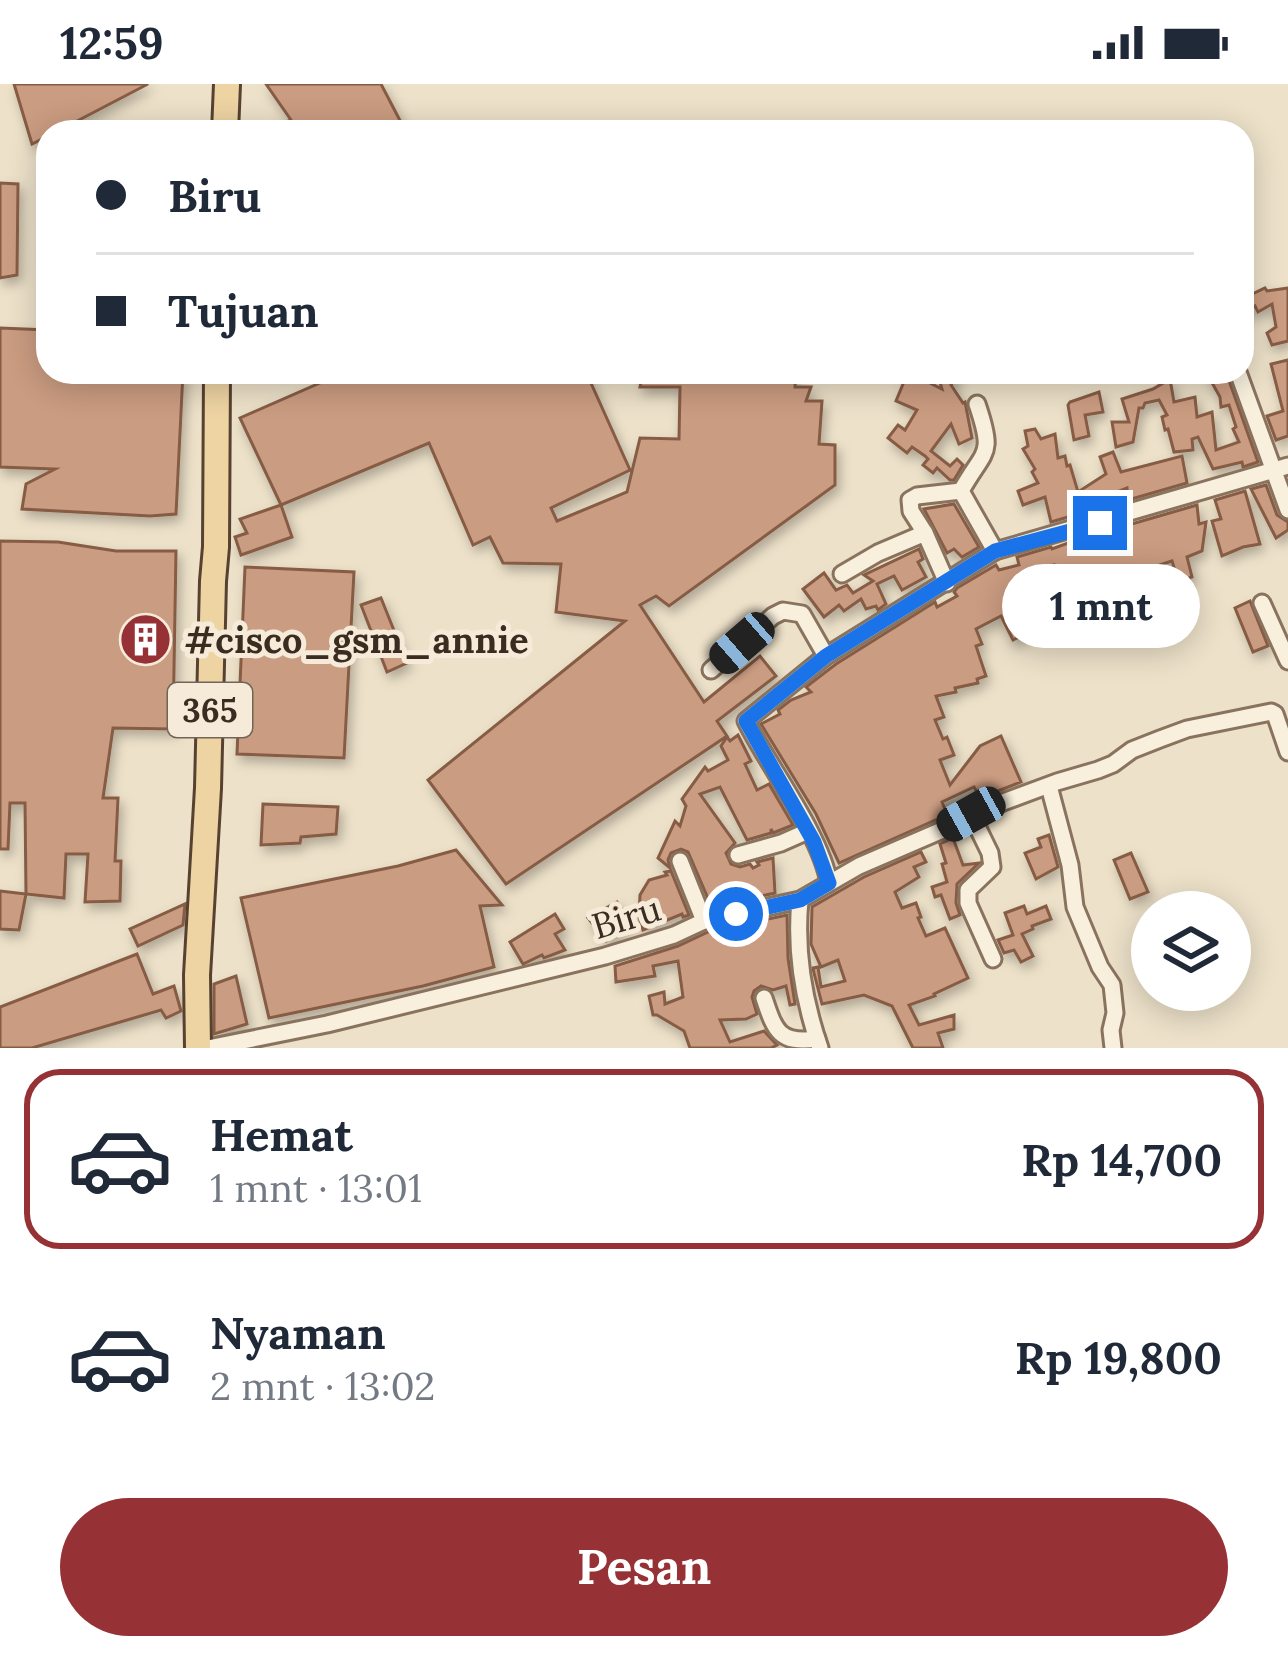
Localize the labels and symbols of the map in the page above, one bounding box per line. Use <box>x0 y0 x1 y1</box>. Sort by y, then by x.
route end <box>1073 496 1127 550</box>
callout: 1 mnt <box>1001 565 1199 649</box>
car <box>703 606 781 680</box>
building icon: #cisco_gsm_annie <box>117 612 173 668</box>
place label: #cisco_gsm_annie <box>184 617 529 663</box>
road number: 365 <box>168 683 252 737</box>
car <box>931 781 1011 847</box>
street label: Biru <box>586 885 666 949</box>
route start <box>709 887 763 941</box>

